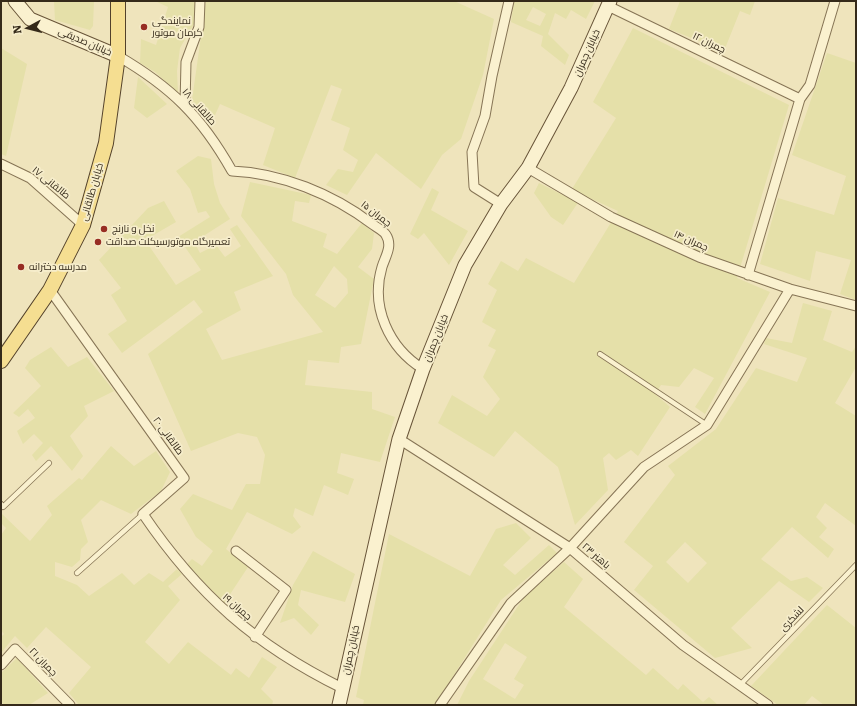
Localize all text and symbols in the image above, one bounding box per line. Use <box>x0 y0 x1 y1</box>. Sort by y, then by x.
north arrow <box>8 8 48 48</box>
place label: نمایندگی کرمان موتور <box>152 15 203 38</box>
marker: نمایندگی کرمان موتور <box>139 22 149 32</box>
text: N <box>8 24 25 35</box>
street label: خیابان صدیقی <box>56 25 114 59</box>
street label: خیابان چمران <box>571 28 603 78</box>
street label: چمران ۱۲ <box>691 30 727 56</box>
street label: طالقانی ۱۸ <box>179 86 219 128</box>
street label: خیابان طالقانی <box>78 162 106 222</box>
street label: طالقانی ۱۷ <box>30 164 72 202</box>
street label: چمران ۱۵ <box>358 198 394 230</box>
place label: نخل و نارنج <box>112 223 154 235</box>
marker: نخل و نارنج <box>99 224 109 234</box>
street label: چمران ۱۴ <box>672 228 710 254</box>
place label: تعمیرگاه موتورسیکلت صداقت <box>106 236 230 248</box>
marker: تعمیرگاه موتورسیکلت صداقت <box>93 237 103 247</box>
place label: مدرسه دخترانه <box>29 261 87 273</box>
marker: مدرسه دخترانه <box>16 262 26 272</box>
street label: خیابان چمران <box>421 312 451 364</box>
street label: طالقانی ۲۰ <box>150 415 186 457</box>
street label: باهنر ۲۳ <box>579 540 613 572</box>
street label: چمران ۱۹ <box>220 591 254 623</box>
street label: لشکری <box>777 604 807 634</box>
street label: خیابان چمران <box>340 624 362 676</box>
street label: چمران ۲۱ <box>27 645 59 679</box>

